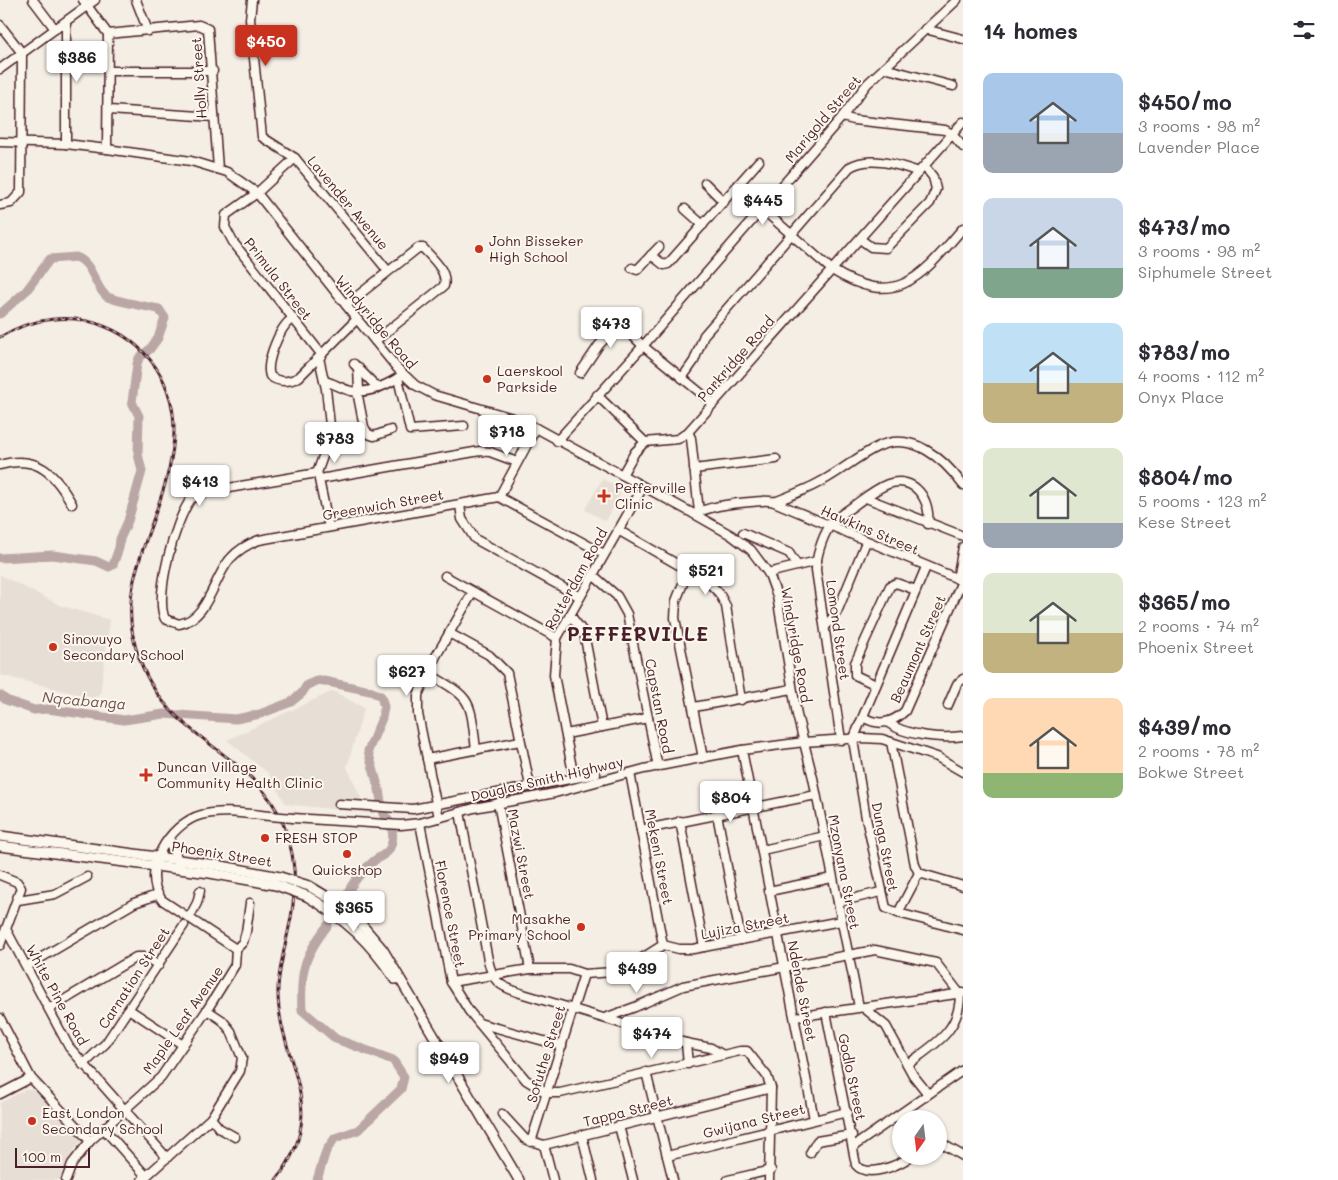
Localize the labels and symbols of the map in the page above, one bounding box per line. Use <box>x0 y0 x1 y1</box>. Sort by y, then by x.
pin: $450 <box>236 24 296 67</box>
street label: Holly Street <box>186 37 211 119</box>
pin: $386 <box>47 41 107 83</box>
street label: Marigold Street <box>780 71 865 167</box>
street label: Lavender Avenue <box>303 152 393 254</box>
pin: $445 <box>733 184 793 226</box>
place label: John Bisseker High School <box>489 231 584 266</box>
street label: Primula Street <box>240 233 317 324</box>
marker: John Bisseker High School <box>473 243 485 255</box>
street label: Windyridge Road <box>332 271 421 373</box>
pin: $473 <box>581 306 641 349</box>
street label: Parkridge Road <box>693 312 778 406</box>
place label: Laerskool Parkside <box>497 361 563 396</box>
marker: Laerskool Parkside <box>481 373 493 385</box>
pin: $718 <box>477 414 537 457</box>
pin: $783 <box>305 422 365 464</box>
pin: $413 <box>170 464 230 507</box>
place label: Pefferville Clinic <box>615 478 686 513</box>
street label: Greenwich Street <box>321 484 445 525</box>
marker: Pefferville Clinic <box>597 489 611 503</box>
street label: Hawkins Street <box>818 500 922 559</box>
street label: Rotterdam Road <box>540 524 611 633</box>
pin: $521 <box>676 554 736 596</box>
street label: Lomond Street <box>822 579 855 681</box>
street label: Windyridge Road <box>777 586 816 704</box>
street label: Beaumont Street <box>885 592 950 706</box>
district label: PEFFERVILLE <box>567 621 709 646</box>
place label: Sinovuyo Secondary School <box>63 629 184 664</box>
marker: Sinovuyo Secondary School <box>47 641 59 653</box>
pin: $627 <box>377 654 437 697</box>
street label: Capstan Road <box>641 657 678 755</box>
water label: Nqcabanga <box>41 686 127 714</box>
street label: Douglas Smith Highway <box>469 752 625 805</box>
place label: Duncan Village Community Health Clinic <box>157 757 323 792</box>
marker: Duncan Village Community Health Clinic <box>139 768 153 782</box>
pin: $804 <box>701 780 761 823</box>
street label: Dunga Street <box>867 800 903 893</box>
street label: Mazwi Street <box>503 807 540 901</box>
street label: Mekeni Street <box>641 807 678 906</box>
street label: Mzonyana Street <box>824 813 865 931</box>
place label: FRESH STOP <box>275 828 358 847</box>
marker: FRESH STOP <box>259 832 271 844</box>
street label: Phoenix Street <box>170 836 274 871</box>
marker: Quickshop <box>341 848 353 860</box>
street label: Florence Street <box>431 859 470 969</box>
place label: Quickshop <box>312 860 382 879</box>
pin: $365 <box>324 890 384 933</box>
street label: Lujiza Street <box>699 908 791 943</box>
place label: Masakhe Primary School <box>468 909 571 944</box>
marker: Masakhe Primary School <box>575 921 587 933</box>
street label: Carnation Street <box>94 923 174 1032</box>
street label: Ndende Street <box>783 939 822 1043</box>
street label: White Pine Road <box>22 941 93 1049</box>
pin: $439 <box>607 952 667 994</box>
street label: Maple Leaf Avenue <box>138 962 227 1078</box>
street label: Sofuthe Street <box>522 1003 569 1105</box>
pin: $474 <box>622 1016 682 1059</box>
street label: Godlo Street <box>834 1032 871 1122</box>
pin: $949 <box>419 1042 479 1084</box>
street label: Tappa Street <box>581 1090 675 1131</box>
street label: Gwijana Street <box>701 1099 807 1142</box>
place label: East London Secondary School <box>42 1103 163 1138</box>
north arrow <box>892 1110 948 1165</box>
marker: East London Secondary School <box>26 1115 38 1127</box>
scale bar <box>15 1145 90 1168</box>

